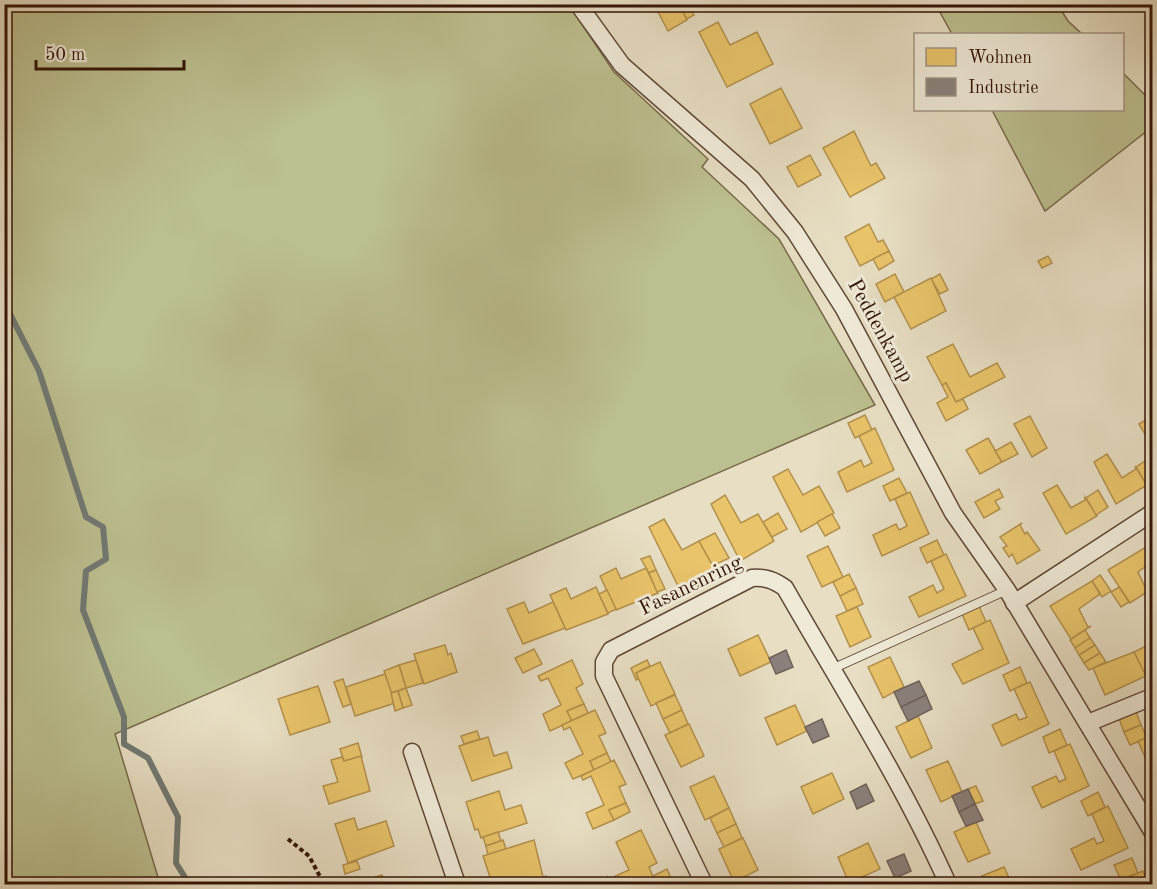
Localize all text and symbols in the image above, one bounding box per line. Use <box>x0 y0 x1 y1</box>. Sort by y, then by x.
scale bar <box>36 33 184 71</box>
legend <box>914 33 1124 111</box>
text: 50 m <box>45 46 85 64</box>
text: Wohnen <box>968 49 1032 67</box>
text: Industrie <box>968 79 1038 97</box>
street label: Peddenkamp <box>843 276 917 386</box>
street label: Fasanenring <box>636 552 747 620</box>

